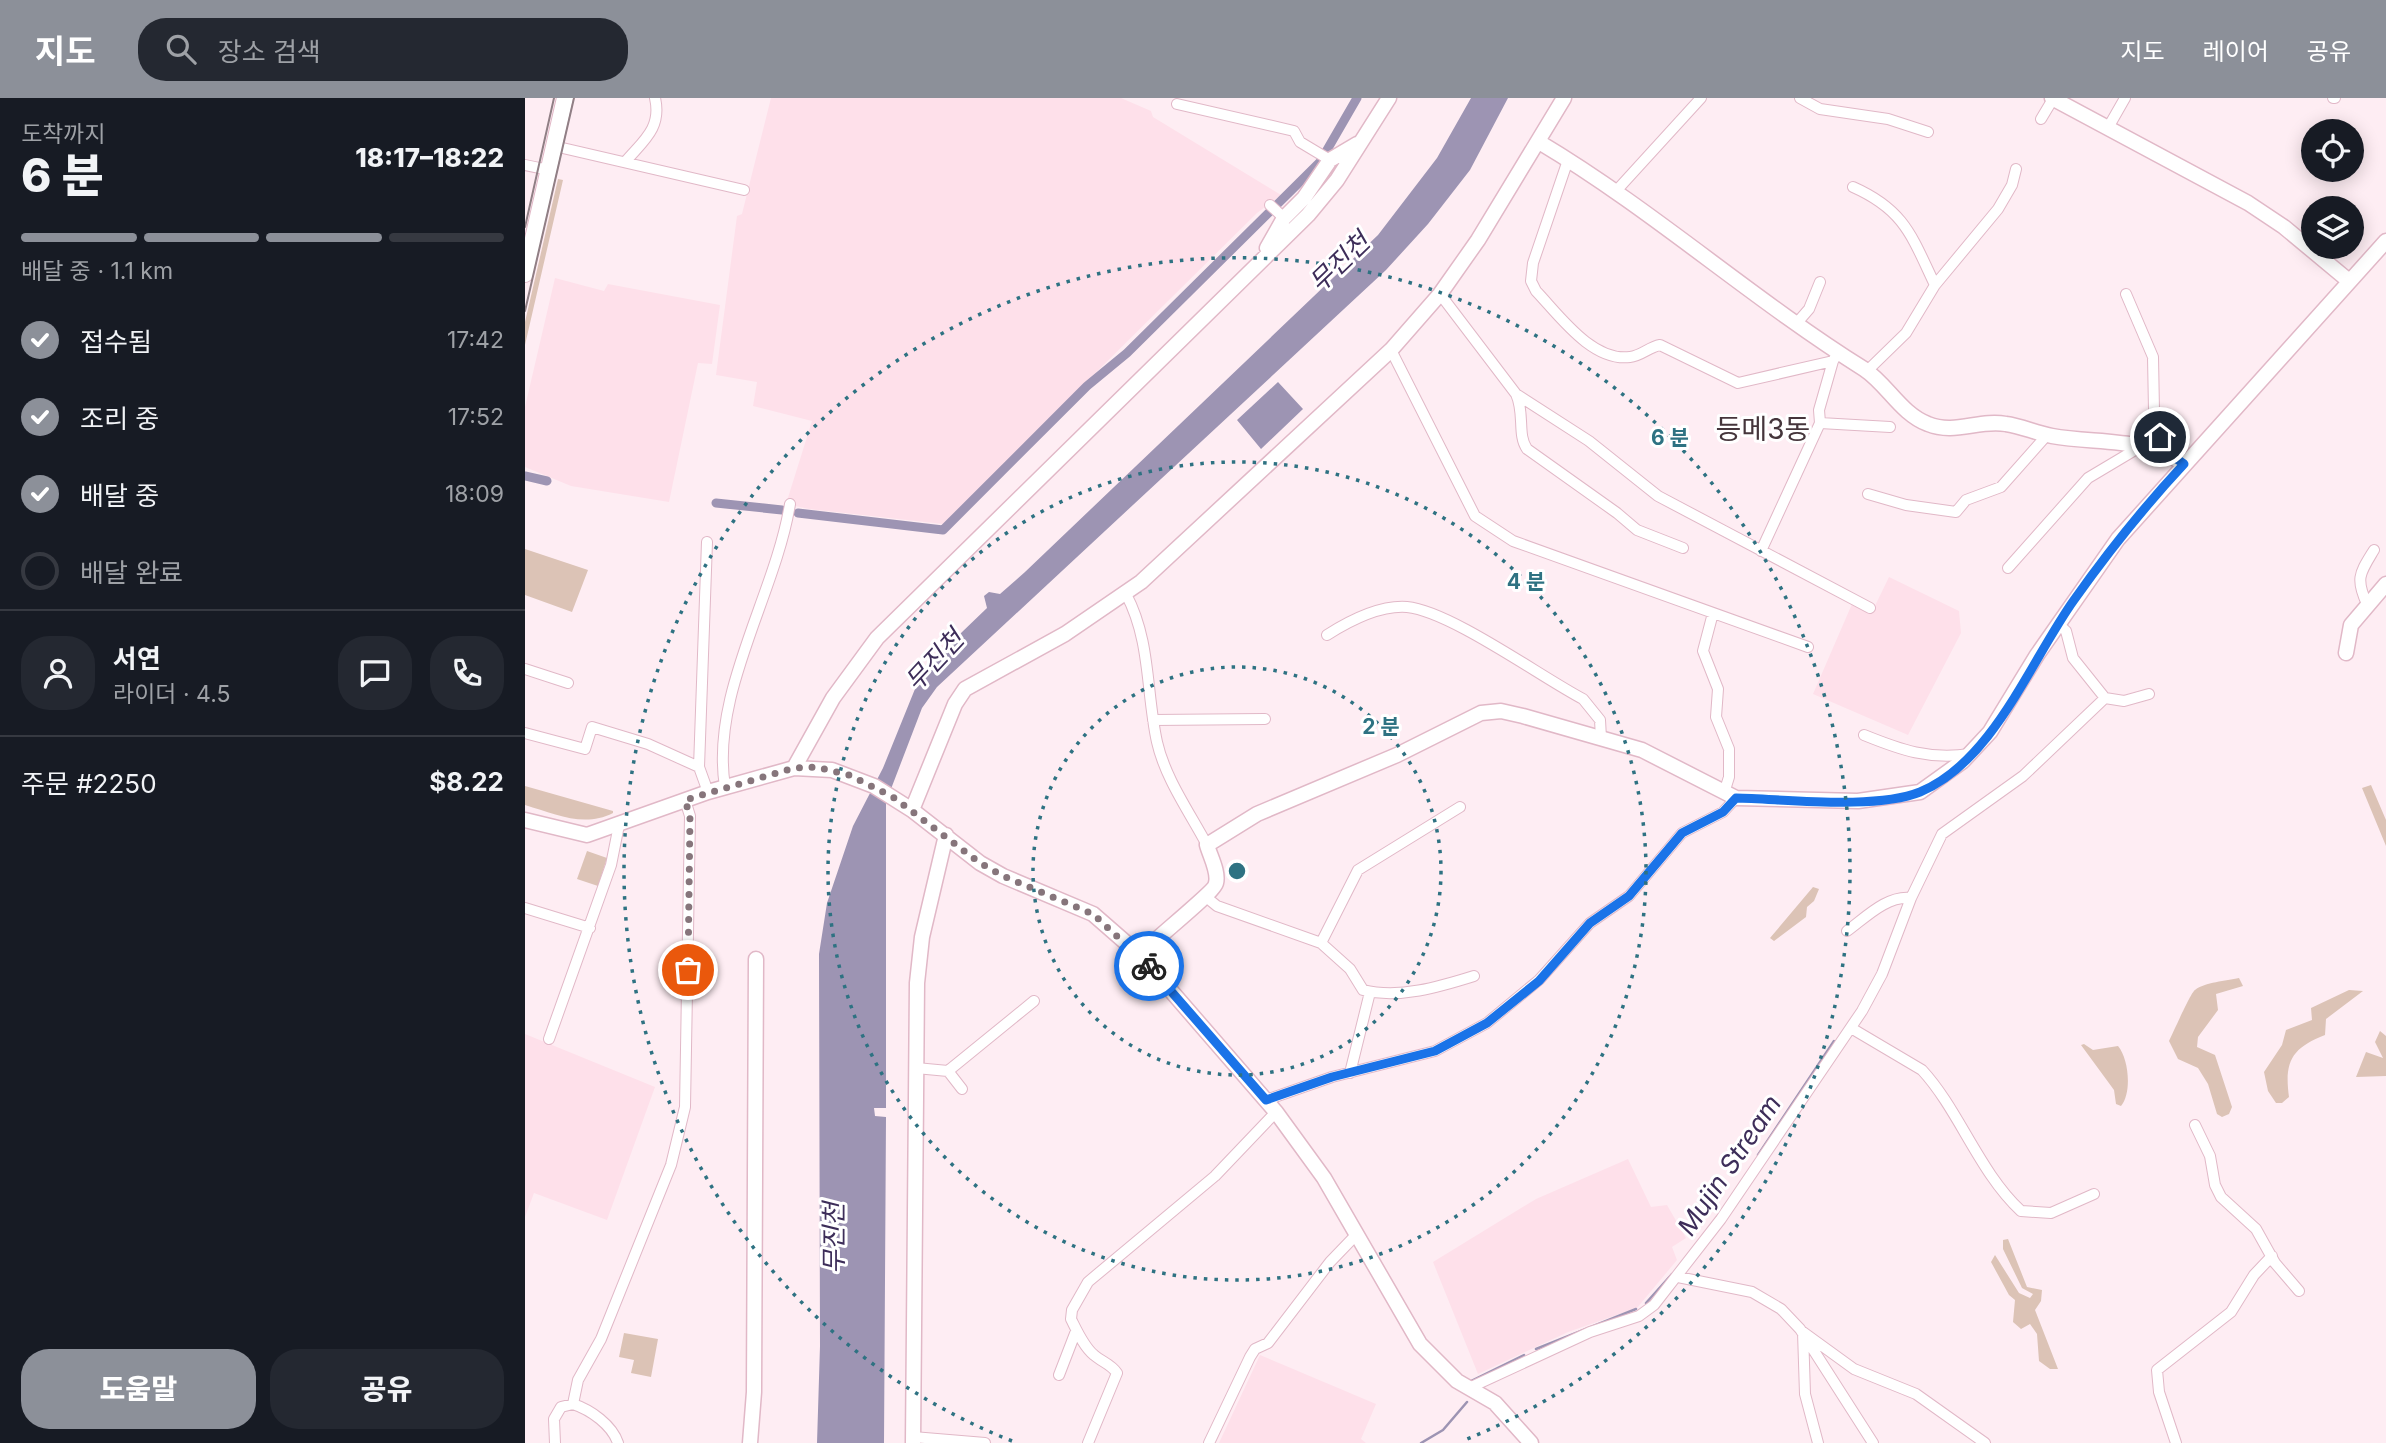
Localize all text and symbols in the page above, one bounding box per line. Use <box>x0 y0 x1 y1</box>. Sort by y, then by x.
search box <box>138 18 628 81</box>
icon: search <box>162 30 200 68</box>
text: 지도 <box>35 31 96 71</box>
text: 장소 검색 <box>218 36 321 67</box>
text: 지도 <box>2120 37 2165 66</box>
text: 레이어 <box>2203 37 2269 66</box>
text: 공유 <box>2307 37 2351 66</box>
map controls <box>2301 119 2364 259</box>
button: locate <box>2301 119 2364 182</box>
text: 도착까지 <box>21 120 106 148</box>
text: 18:17–18:22 <box>355 142 504 173</box>
text: 6 분 <box>21 147 104 203</box>
button: layers <box>2301 196 2364 259</box>
water label: 무진천 <box>1302 224 1378 298</box>
text: 배달 중 · 1.1 km <box>21 257 173 285</box>
icon: check <box>21 321 59 359</box>
text: 접수됨 <box>80 326 152 357</box>
text: 17:42 <box>447 326 504 354</box>
icon: check <box>21 398 59 436</box>
text: 조리 중 <box>80 403 159 434</box>
text: 17:52 <box>448 403 504 431</box>
pin <box>2130 407 2190 467</box>
district label: 등메3동 <box>1716 412 1810 446</box>
icon: home <box>2141 418 2179 456</box>
text: 6 분 <box>1651 425 1689 450</box>
icon: check <box>21 475 59 513</box>
text: 배달 중 <box>80 480 159 511</box>
text: 18:09 <box>445 480 504 508</box>
text: 배달 완료 <box>80 557 183 588</box>
text: 4 분 <box>1507 569 1545 594</box>
water label: 무진천 <box>898 621 972 697</box>
button: person <box>21 636 95 710</box>
button: chat <box>338 636 412 710</box>
button: phone <box>430 636 504 710</box>
text: 서연 <box>113 643 161 674</box>
text: 라이더 · 4.5 <box>113 680 230 708</box>
text: 2 분 <box>1362 714 1400 739</box>
text: $8.22 <box>429 766 504 797</box>
text: 주문 #2250 <box>21 768 157 799</box>
centre of rings <box>1225 859 1249 883</box>
courier <box>1114 931 1184 1001</box>
pin <box>658 940 718 1000</box>
icon: bike <box>1130 947 1168 985</box>
icon: bag <box>669 951 707 989</box>
water label: Mujin Stream <box>1671 1089 1787 1241</box>
water label: 무진천 <box>818 1199 849 1274</box>
button: 도움말 <box>21 1349 256 1429</box>
button: 공유 <box>270 1349 504 1429</box>

